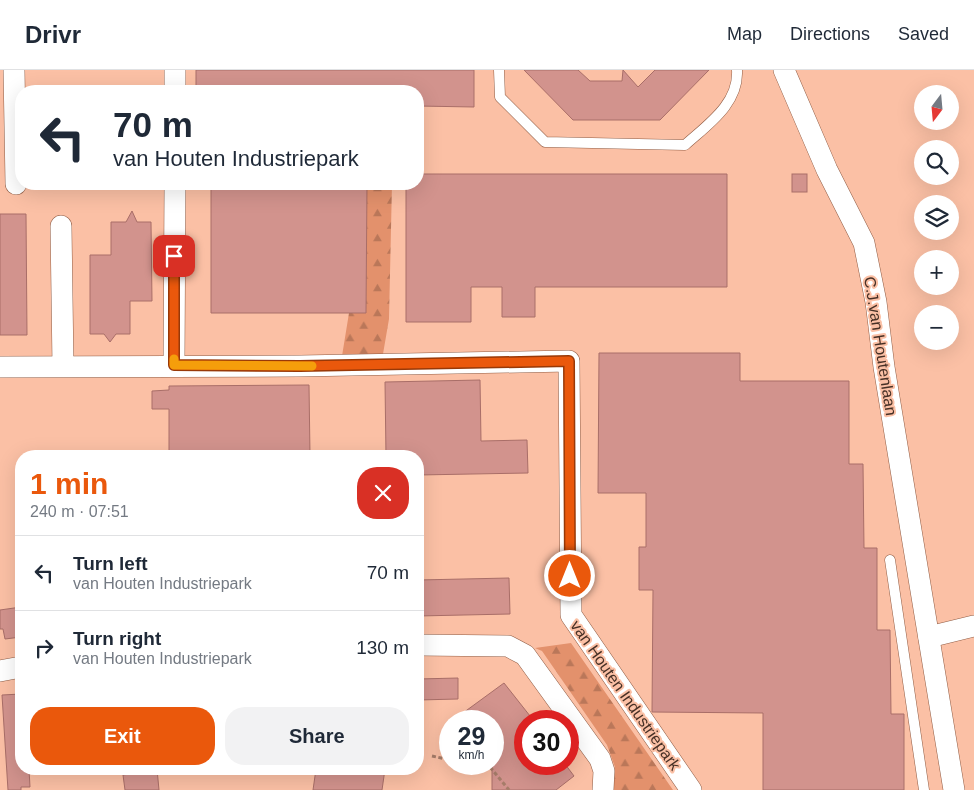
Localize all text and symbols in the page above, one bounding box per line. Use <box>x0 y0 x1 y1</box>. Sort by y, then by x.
text: Drivr <box>25 21 81 48</box>
text: Map <box>727 24 762 44</box>
text: Directions <box>790 24 870 44</box>
text: Saved <box>898 24 949 44</box>
north arrow <box>914 85 959 130</box>
map controls <box>914 85 959 350</box>
icon: left <box>30 105 95 170</box>
text: 70 m <box>113 105 193 144</box>
button: search <box>914 140 959 185</box>
text: van Houten Industriepark <box>113 146 359 171</box>
button: layers <box>914 195 959 240</box>
pin <box>153 235 195 277</box>
icon: arrive <box>160 242 188 270</box>
button: + <box>914 250 959 295</box>
street label: C.J.van Houtenlaan <box>861 275 900 417</box>
button: − <box>914 305 959 350</box>
text: 1 min <box>30 467 108 500</box>
button: close <box>357 467 409 519</box>
text: 240 m · 07:51 <box>30 503 129 520</box>
position arrow <box>543 549 595 601</box>
text: Turn left <box>73 553 148 574</box>
icon: left <box>30 559 58 587</box>
text: 70 m <box>367 562 409 583</box>
text: van Houten Industriepark <box>73 575 252 592</box>
street label: van Houten Industriepark <box>567 617 684 774</box>
text: Turn right <box>73 628 161 649</box>
icon: right <box>30 634 58 662</box>
text: 130 m <box>356 637 409 658</box>
text: van Houten Industriepark <box>73 650 252 667</box>
button: Exit <box>30 707 215 765</box>
button: Share <box>225 707 409 765</box>
speed limit sign: 30 <box>514 710 579 775</box>
text: 29 <box>458 722 485 750</box>
text: km/h <box>458 748 485 762</box>

